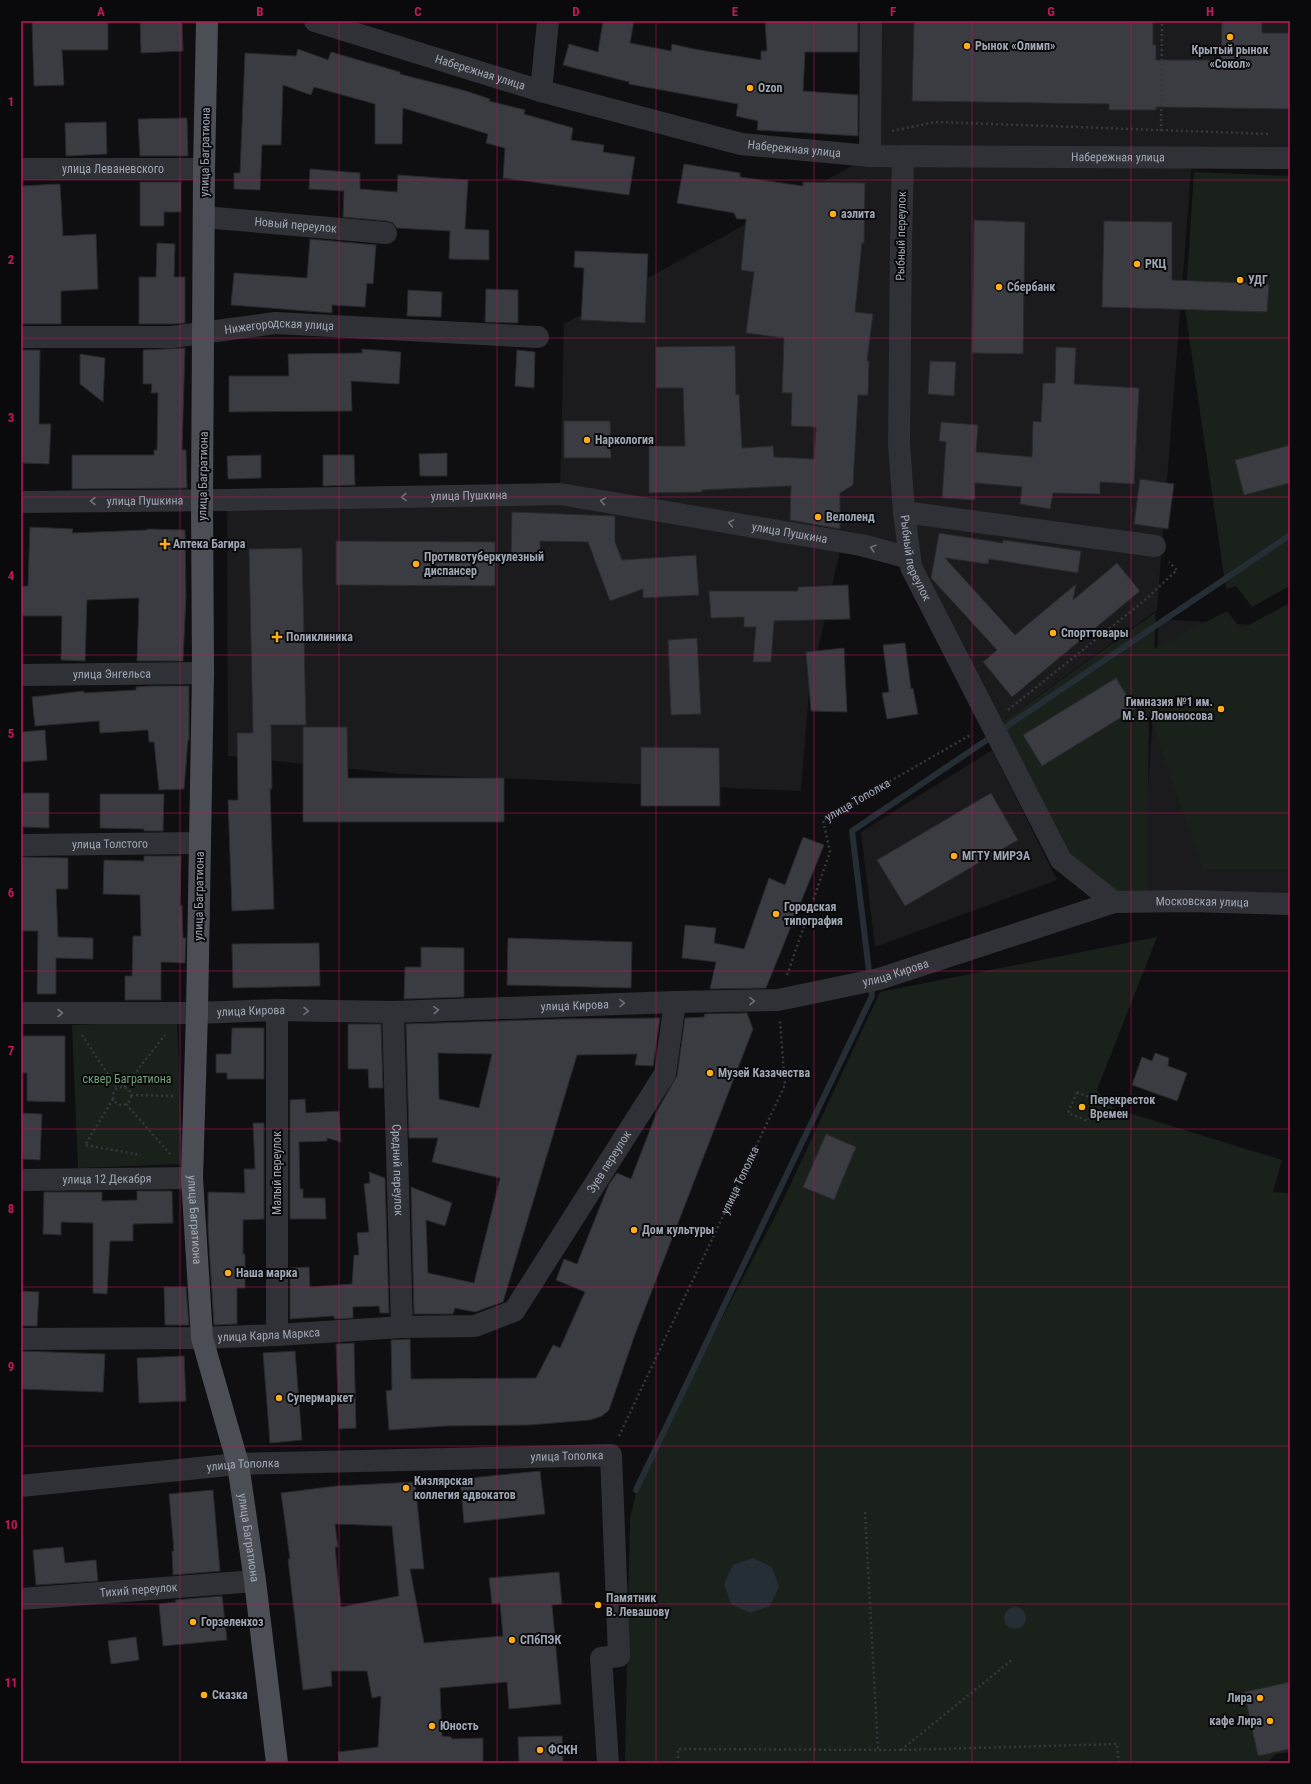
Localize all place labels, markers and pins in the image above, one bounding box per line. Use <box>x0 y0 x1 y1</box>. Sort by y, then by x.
marker: Крытый рынок «Сокол» <box>1225 32 1235 42</box>
place label: Рынок «Олимп» <box>975 39 1055 53</box>
marker: Рынок «Олимп» <box>962 41 972 51</box>
place label: Крытый рынок «Сокол» <box>1191 43 1269 71</box>
place label: Ozon <box>758 81 783 95</box>
marker: Ozon <box>745 83 755 93</box>
place label: аэлита <box>841 207 875 221</box>
marker: аэлита <box>828 209 838 219</box>
place label: РКЦ <box>1145 257 1167 271</box>
marker: РКЦ <box>1132 259 1142 269</box>
place label: УДГ <box>1248 273 1268 287</box>
marker: УДГ <box>1235 275 1245 285</box>
place label: Сбербанк <box>1007 280 1055 294</box>
marker: Сбербанк <box>994 282 1004 292</box>
place label: Наркология <box>595 433 654 447</box>
marker: Наркология <box>582 435 592 445</box>
place label: Велоленд <box>826 510 875 524</box>
marker: Велоленд <box>813 512 823 522</box>
place label: Аптека Багира <box>173 537 246 551</box>
marker: Аптека Багира <box>160 539 170 549</box>
place label: Противотуберкулезный диспансер <box>424 550 544 578</box>
marker: Противотуберкулезный диспансер <box>411 559 421 569</box>
place label: Спорттовары <box>1061 626 1129 640</box>
marker: Спорттовары <box>1048 628 1058 638</box>
place label: Поликлиника <box>286 630 353 644</box>
marker: Поликлиника <box>271 631 283 643</box>
place label: Гимназия №1 им. М. В. Ломоносова <box>1122 695 1213 723</box>
marker: Гимназия №1 им. М. В. Ломоносова <box>1216 704 1226 714</box>
place label: МГТУ МИРЭА <box>962 849 1031 863</box>
marker: МГТУ МИРЭА <box>949 851 959 861</box>
place label: Городская типография <box>784 900 843 928</box>
marker: Городская типография <box>771 909 781 919</box>
place label: Музей Казачества <box>718 1066 810 1080</box>
marker: Музей Казачества <box>705 1068 715 1078</box>
place label: Перекресток Времен <box>1090 1093 1155 1121</box>
marker: Перекресток Времен <box>1077 1102 1087 1112</box>
place label: Дом культуры <box>642 1223 714 1237</box>
marker: Дом культуры <box>629 1225 639 1235</box>
place label: Наша марка <box>236 1266 298 1280</box>
marker: Наша марка <box>223 1268 233 1278</box>
place label: Супермаркет <box>287 1391 354 1405</box>
marker: Супермаркет <box>274 1393 284 1403</box>
place label: Кизлярская коллегия адвокатов <box>414 1474 516 1502</box>
marker: Кизлярская коллегия адвокатов <box>401 1483 411 1493</box>
place label: Памятник В. Левашову <box>606 1591 670 1619</box>
marker: Памятник В. Левашову <box>593 1600 603 1610</box>
place label: Горзеленхоз <box>201 1615 264 1629</box>
marker: Горзеленхоз <box>188 1617 198 1627</box>
place label: СПбПЭК <box>520 1633 561 1647</box>
marker: СПбПЭК <box>507 1635 517 1645</box>
place label: Сказка <box>212 1688 248 1702</box>
marker: Сказка <box>199 1690 209 1700</box>
place label: Лира <box>1227 1691 1252 1705</box>
marker: Лира <box>1255 1693 1265 1703</box>
place label: кафе Лира <box>1209 1714 1262 1728</box>
marker: кафе Лира <box>1265 1716 1275 1726</box>
place label: Юность <box>440 1719 479 1733</box>
marker: Юность <box>427 1721 437 1731</box>
place label: ФСКН <box>548 1743 578 1757</box>
marker: ФСКН <box>535 1745 545 1755</box>

